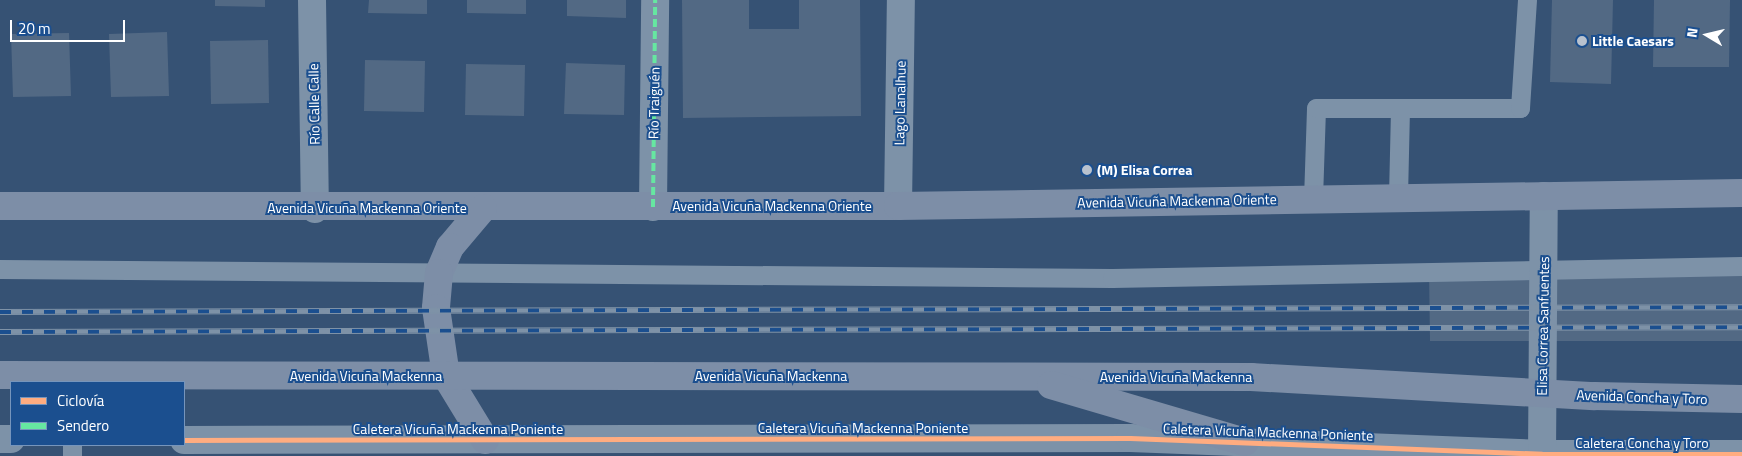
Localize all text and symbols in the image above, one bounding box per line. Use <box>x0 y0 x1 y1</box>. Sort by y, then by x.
scale bar <box>12 10 128 42</box>
north arrow <box>1682 10 1732 60</box>
text: 20 m <box>18 17 51 40</box>
text: N <box>1681 26 1703 39</box>
place label: Little Caesars <box>1592 33 1674 49</box>
marker: Little Caesars <box>1576 35 1588 47</box>
street label: Lago Lanalhue <box>891 60 909 146</box>
street label: Río Calle Calle <box>305 63 323 145</box>
street label: Río Traiguén <box>645 67 663 139</box>
place label: (M) Elisa Correa <box>1097 162 1192 178</box>
marker: (M) Elisa Correa <box>1081 164 1093 176</box>
street label: Avenida Vicuña Mackenna Oriente <box>1077 191 1277 211</box>
street label: Avenida Vicuña Mackenna Oriente <box>672 198 872 214</box>
street label: Avenida Vicuña Mackenna Oriente <box>267 200 467 216</box>
street label: Elisa Correa Sanfuentes <box>1533 256 1553 396</box>
street label: Avenida Vicuña Mackenna <box>290 368 442 384</box>
street label: Avenida Vicuña Mackenna <box>695 368 847 384</box>
street label: Avenida Vicuña Mackenna <box>1100 369 1252 385</box>
legend <box>10 381 185 446</box>
street label: Avenida Concha y Toro <box>1576 386 1708 408</box>
text: Ciclovía <box>57 389 104 412</box>
text: Sendero <box>57 414 109 437</box>
street label: Caletera Vicuña Mackenna Poniente <box>758 420 968 436</box>
street label: Caletera Vicuña Mackenna Poniente <box>1163 420 1373 444</box>
street label: Caletera Vicuña Mackenna Poniente <box>353 421 563 437</box>
street label: Caletera Concha y Toro <box>1575 435 1709 451</box>

